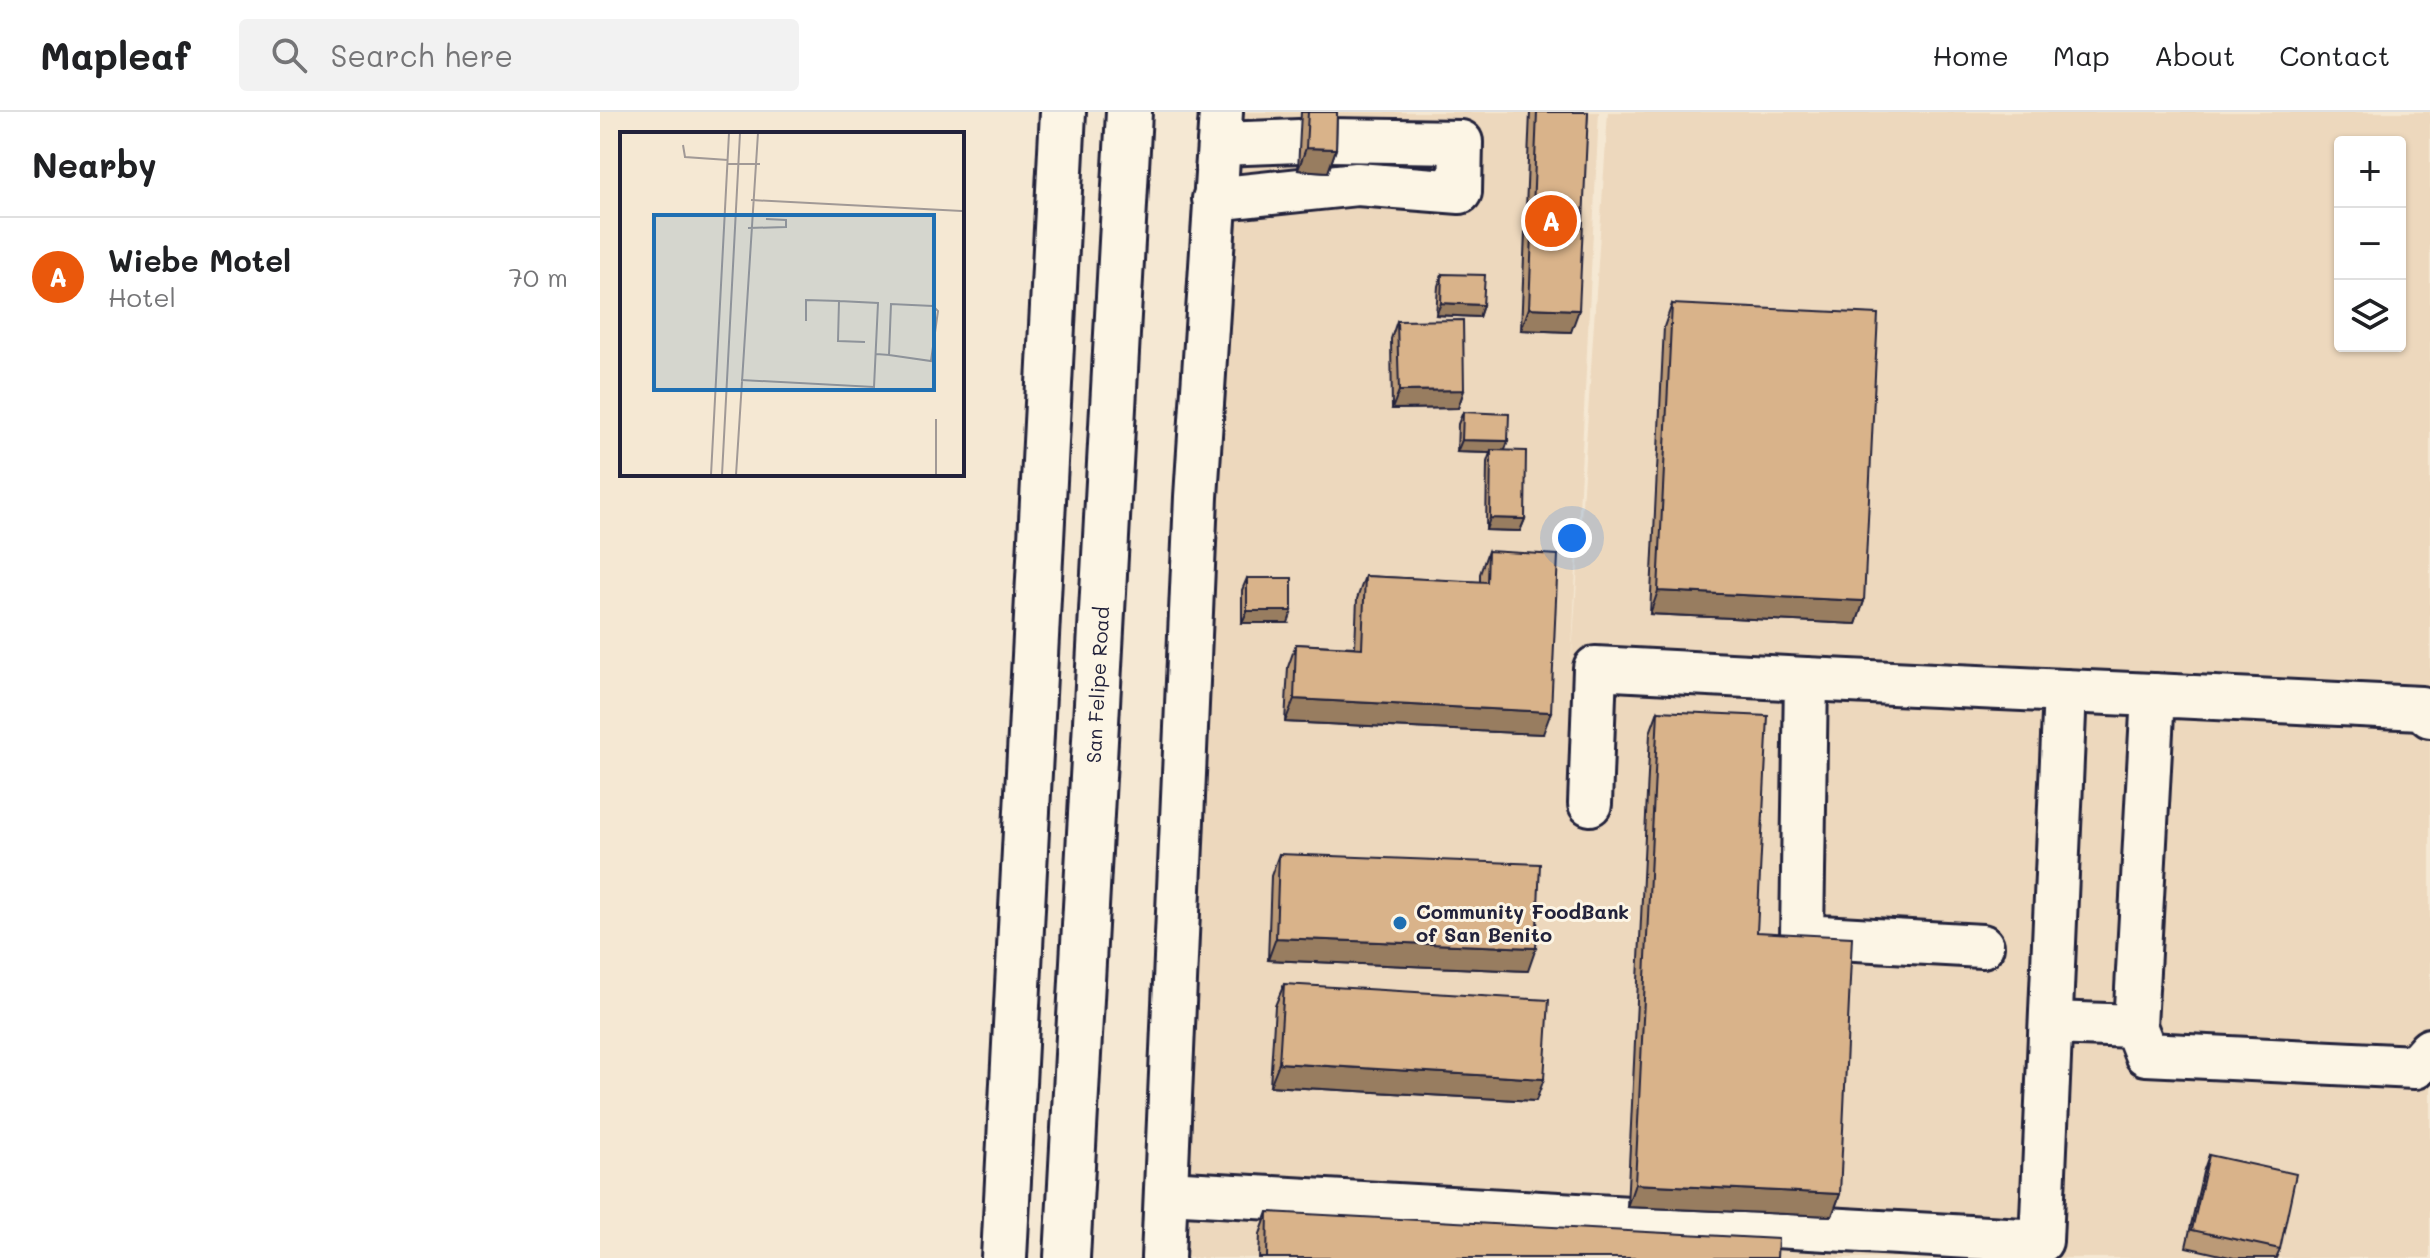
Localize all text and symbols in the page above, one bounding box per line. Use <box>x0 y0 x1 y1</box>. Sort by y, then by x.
search box <box>239 19 799 91</box>
text: Mapleaf <box>40 30 191 80</box>
icon: search <box>267 33 311 77</box>
text: Search here <box>331 35 513 75</box>
text: Home <box>1933 37 2009 73</box>
text: Map <box>2053 37 2110 73</box>
text: About <box>2154 37 2235 73</box>
text: Contact <box>2279 37 2390 73</box>
inset map <box>620 132 964 476</box>
map controls <box>2334 136 2406 352</box>
button: + <box>2334 136 2406 208</box>
text: Nearby <box>32 142 157 187</box>
pin: A <box>1525 191 1577 251</box>
button: − <box>2334 208 2406 280</box>
text: Wiebe Motel <box>108 240 291 280</box>
text: A <box>49 260 67 294</box>
text: 70 m <box>508 260 568 294</box>
text: Hotel <box>108 280 176 314</box>
button: layers <box>2334 280 2406 352</box>
your location <box>1552 518 1592 558</box>
street label: San Felipe Road <box>1080 606 1114 764</box>
place label: Community FoodBank of San Benito <box>1416 898 1629 947</box>
marker: Community FoodBank of San Benito <box>1391 914 1409 932</box>

